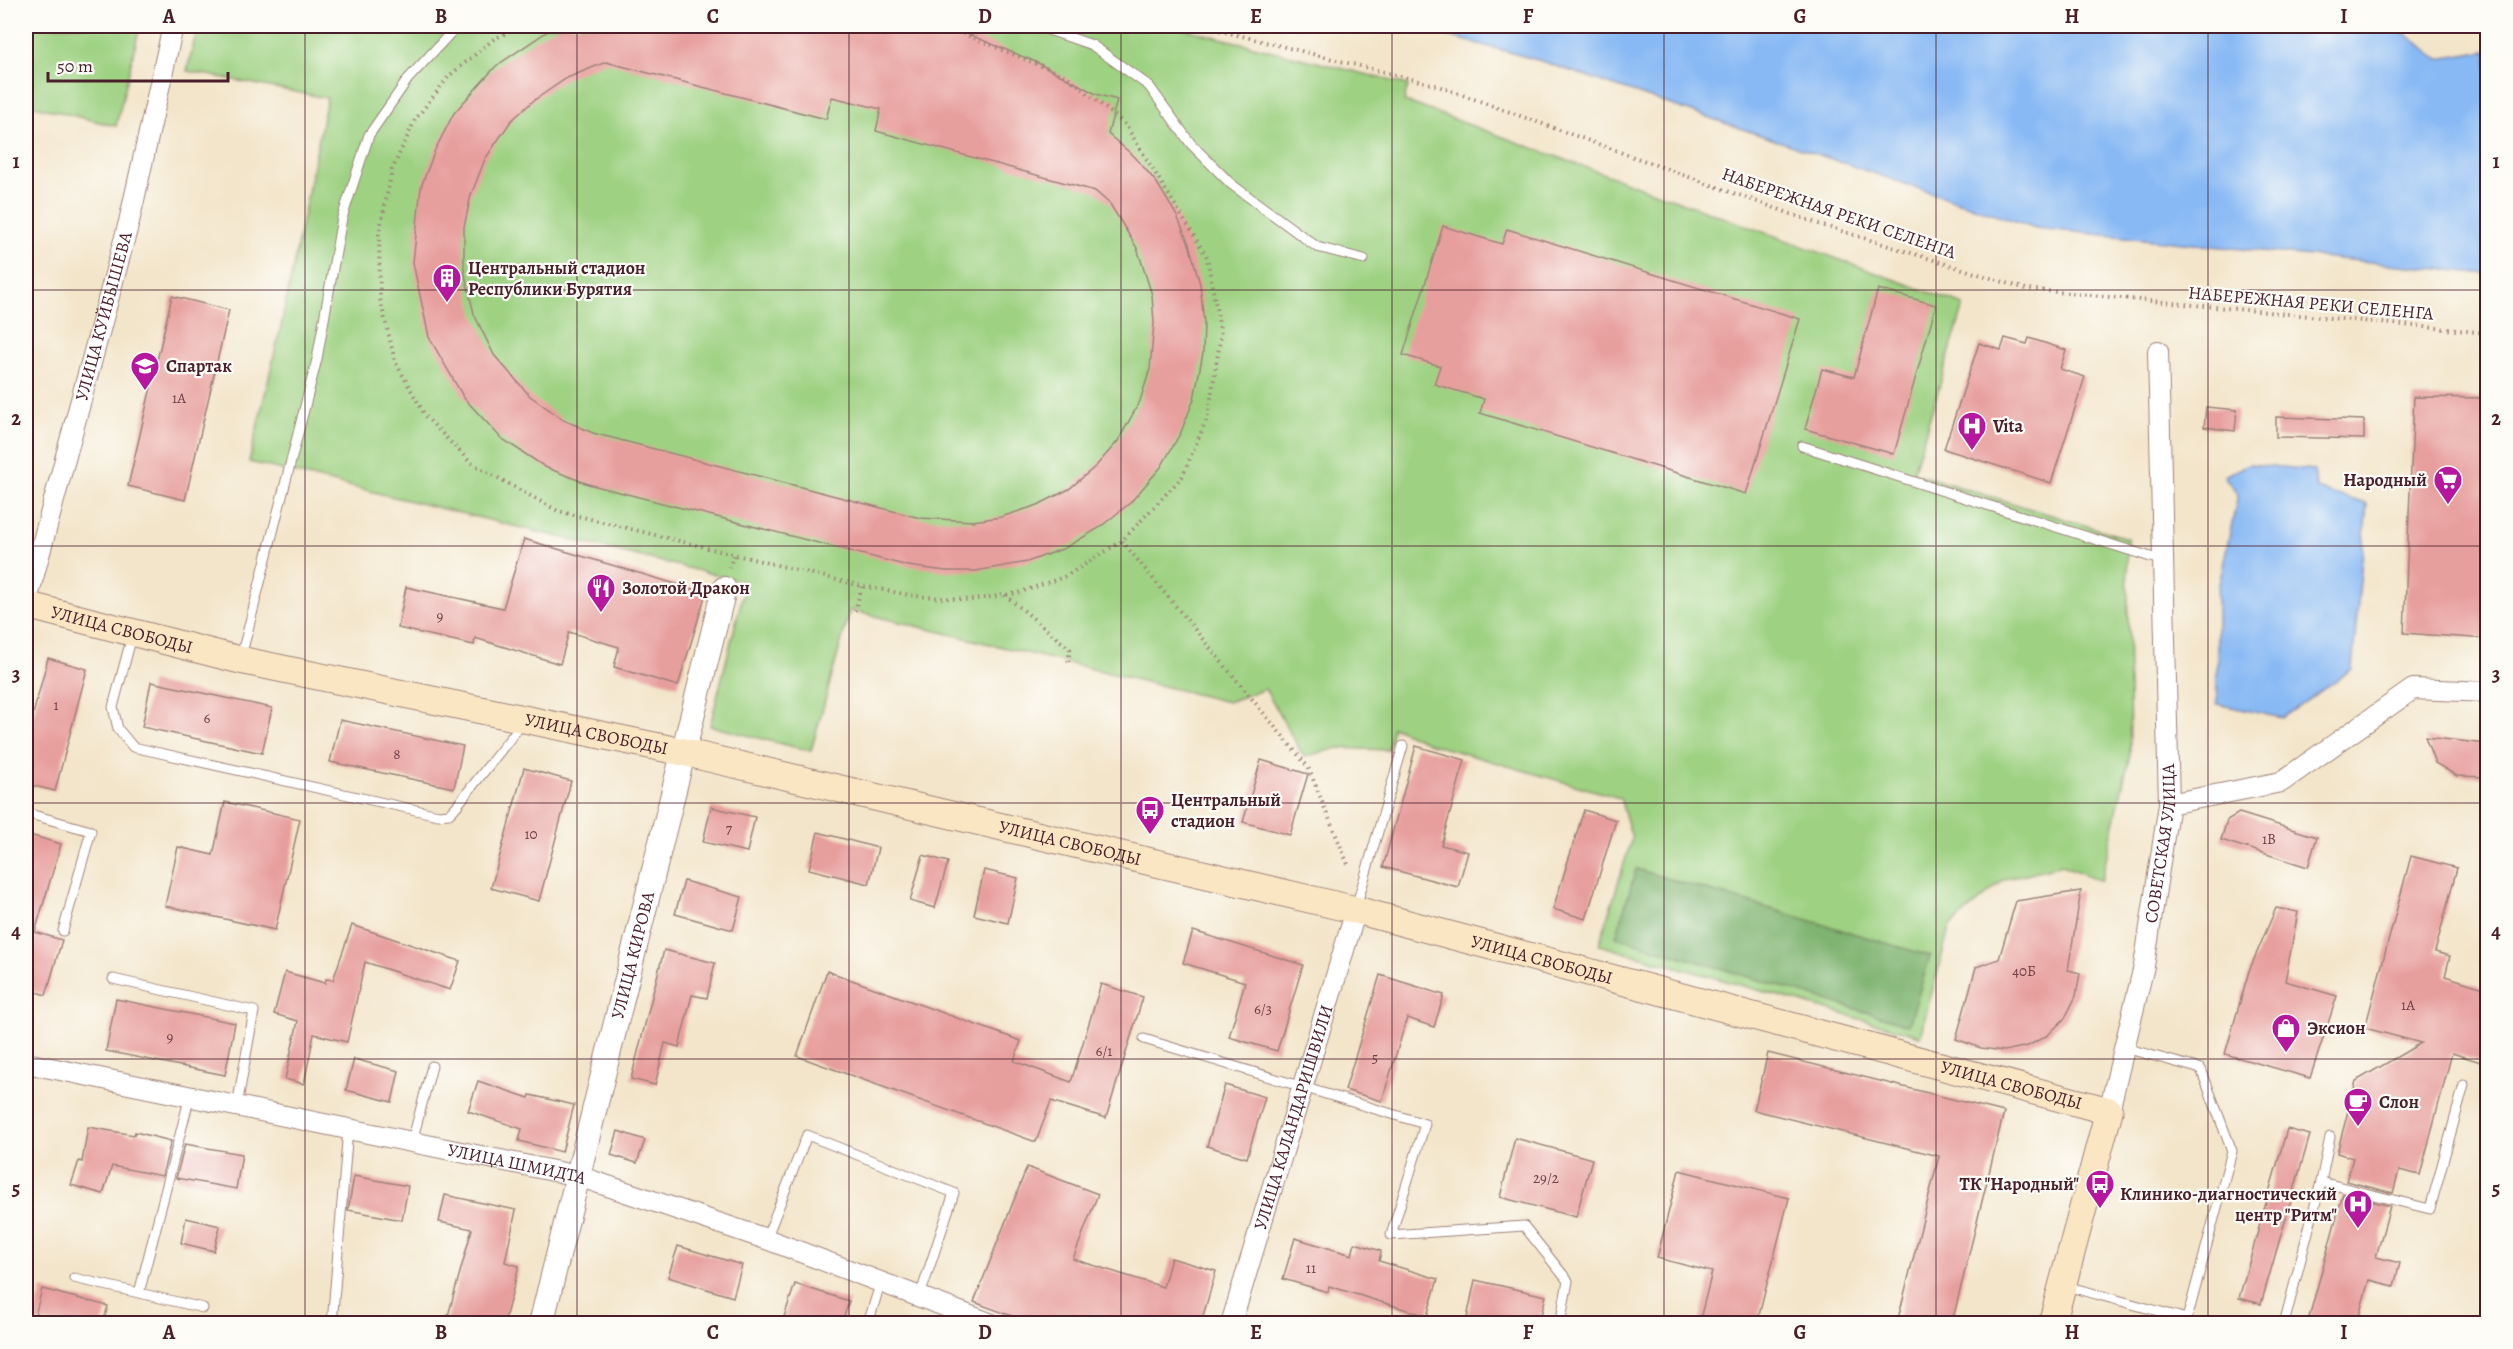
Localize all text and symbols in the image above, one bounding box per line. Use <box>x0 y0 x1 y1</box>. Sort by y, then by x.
text: A <box>162 3 176 30</box>
text: B <box>435 3 447 30</box>
text: C <box>707 3 719 30</box>
text: D <box>978 3 992 30</box>
text: E <box>1250 3 1262 30</box>
text: F <box>1523 3 1534 30</box>
text: G <box>1793 3 1807 30</box>
text: H <box>2065 3 2080 30</box>
text: I <box>2340 3 2348 30</box>
scale bar <box>48 45 228 83</box>
text: 50 m <box>57 54 93 78</box>
text: 1 <box>12 148 20 175</box>
text: 1 <box>2492 148 2500 175</box>
street label: НАБЕРЕЖНАЯ РЕКИ СЕЛЕНГА <box>1719 162 1960 265</box>
street label: УЛИЦА КУЙБЫШЕВА <box>69 229 138 404</box>
place label: Центральный стадион Республики Бурятия <box>468 256 645 301</box>
building icon: Центральный стадион Республики Бурятия <box>431 262 463 304</box>
street label: НАБЕРЕЖНАЯ РЕКИ СЕЛЕНГА <box>2187 280 2435 326</box>
school or university icon: Спартак <box>129 350 161 392</box>
place label: Спартак <box>166 354 232 378</box>
house number: 1А <box>172 388 186 408</box>
text: 2 <box>11 405 21 432</box>
text: 2 <box>2491 405 2501 432</box>
hospital icon: Vita <box>1956 410 1988 452</box>
place label: Vita <box>1992 414 2024 438</box>
supermarket icon: Народный <box>2432 464 2464 506</box>
place label: Народный <box>2343 468 2427 492</box>
restaurant icon: Золотой Дракон <box>585 572 617 614</box>
place label: Золотой Дракон <box>622 576 750 600</box>
street label: УЛИЦА СВОБОДЫ <box>48 600 195 659</box>
house number: 9 <box>437 606 444 626</box>
text: 3 <box>12 661 20 688</box>
text: 3 <box>2492 661 2500 688</box>
house number: 1 <box>53 695 59 715</box>
street label: УЛИЦА СВОБОДЫ <box>523 707 670 761</box>
house number: 6 <box>204 708 211 728</box>
house number: 8 <box>393 744 401 764</box>
street label: СОВЕТСКАЯ УЛИЦА <box>2139 763 2181 925</box>
place label: Центральный стадион <box>1171 788 1281 833</box>
bus stop icon: Центральный стадион <box>1134 794 1166 836</box>
street label: УЛИЦА СВОБОДЫ <box>996 815 1144 871</box>
house number: 7 <box>726 819 733 839</box>
house number: 10 <box>524 824 538 844</box>
house number: 1В <box>2262 829 2276 849</box>
street label: УЛИЦА КИРОВА <box>605 889 660 1022</box>
text: 4 <box>11 918 21 945</box>
text: 4 <box>2491 918 2501 945</box>
street label: УЛИЦА СВОБОДЫ <box>1468 929 1615 990</box>
house number: 40Б <box>2012 961 2036 981</box>
house number: 1А <box>2401 995 2415 1015</box>
house number: 6/3 <box>1254 999 1272 1019</box>
street label: УЛИЦА КАЛАНДАРИШВИЛИ <box>1248 1002 1339 1233</box>
shop icon: Эксион <box>2270 1012 2302 1054</box>
place label: Эксион <box>2307 1016 2366 1040</box>
house number: 9 <box>167 1027 174 1047</box>
house number: 6/1 <box>1096 1041 1113 1061</box>
house number: 5 <box>1372 1048 1378 1068</box>
street label: УЛИЦА СВОБОДЫ <box>1938 1055 2085 1115</box>
cafe icon: Слон <box>2342 1086 2374 1128</box>
place label: Слон <box>2379 1090 2419 1114</box>
street label: УЛИЦА ШМИДТА <box>445 1138 590 1190</box>
house number: 29/2 <box>1533 1168 1559 1188</box>
bus stop icon: ТК "Народный" <box>2084 1168 2116 1210</box>
place label: ТК "Народный" <box>1960 1172 2079 1196</box>
text: 5 <box>12 1175 20 1202</box>
text: 5 <box>2492 1175 2500 1202</box>
place label: Клинико-диагностический центр "Ритм" <box>2120 1182 2337 1227</box>
hospital icon: Клинико-диагностический центр "Ритм" <box>2342 1188 2374 1230</box>
house number: 11 <box>1306 1258 1316 1278</box>
text: A <box>162 1319 176 1346</box>
text: B <box>435 1319 447 1346</box>
text: C <box>707 1319 719 1346</box>
text: D <box>978 1319 992 1346</box>
text: E <box>1250 1319 1262 1346</box>
text: F <box>1523 1319 1534 1346</box>
text: G <box>1793 1319 1807 1346</box>
text: H <box>2065 1319 2080 1346</box>
text: I <box>2340 1319 2348 1346</box>

